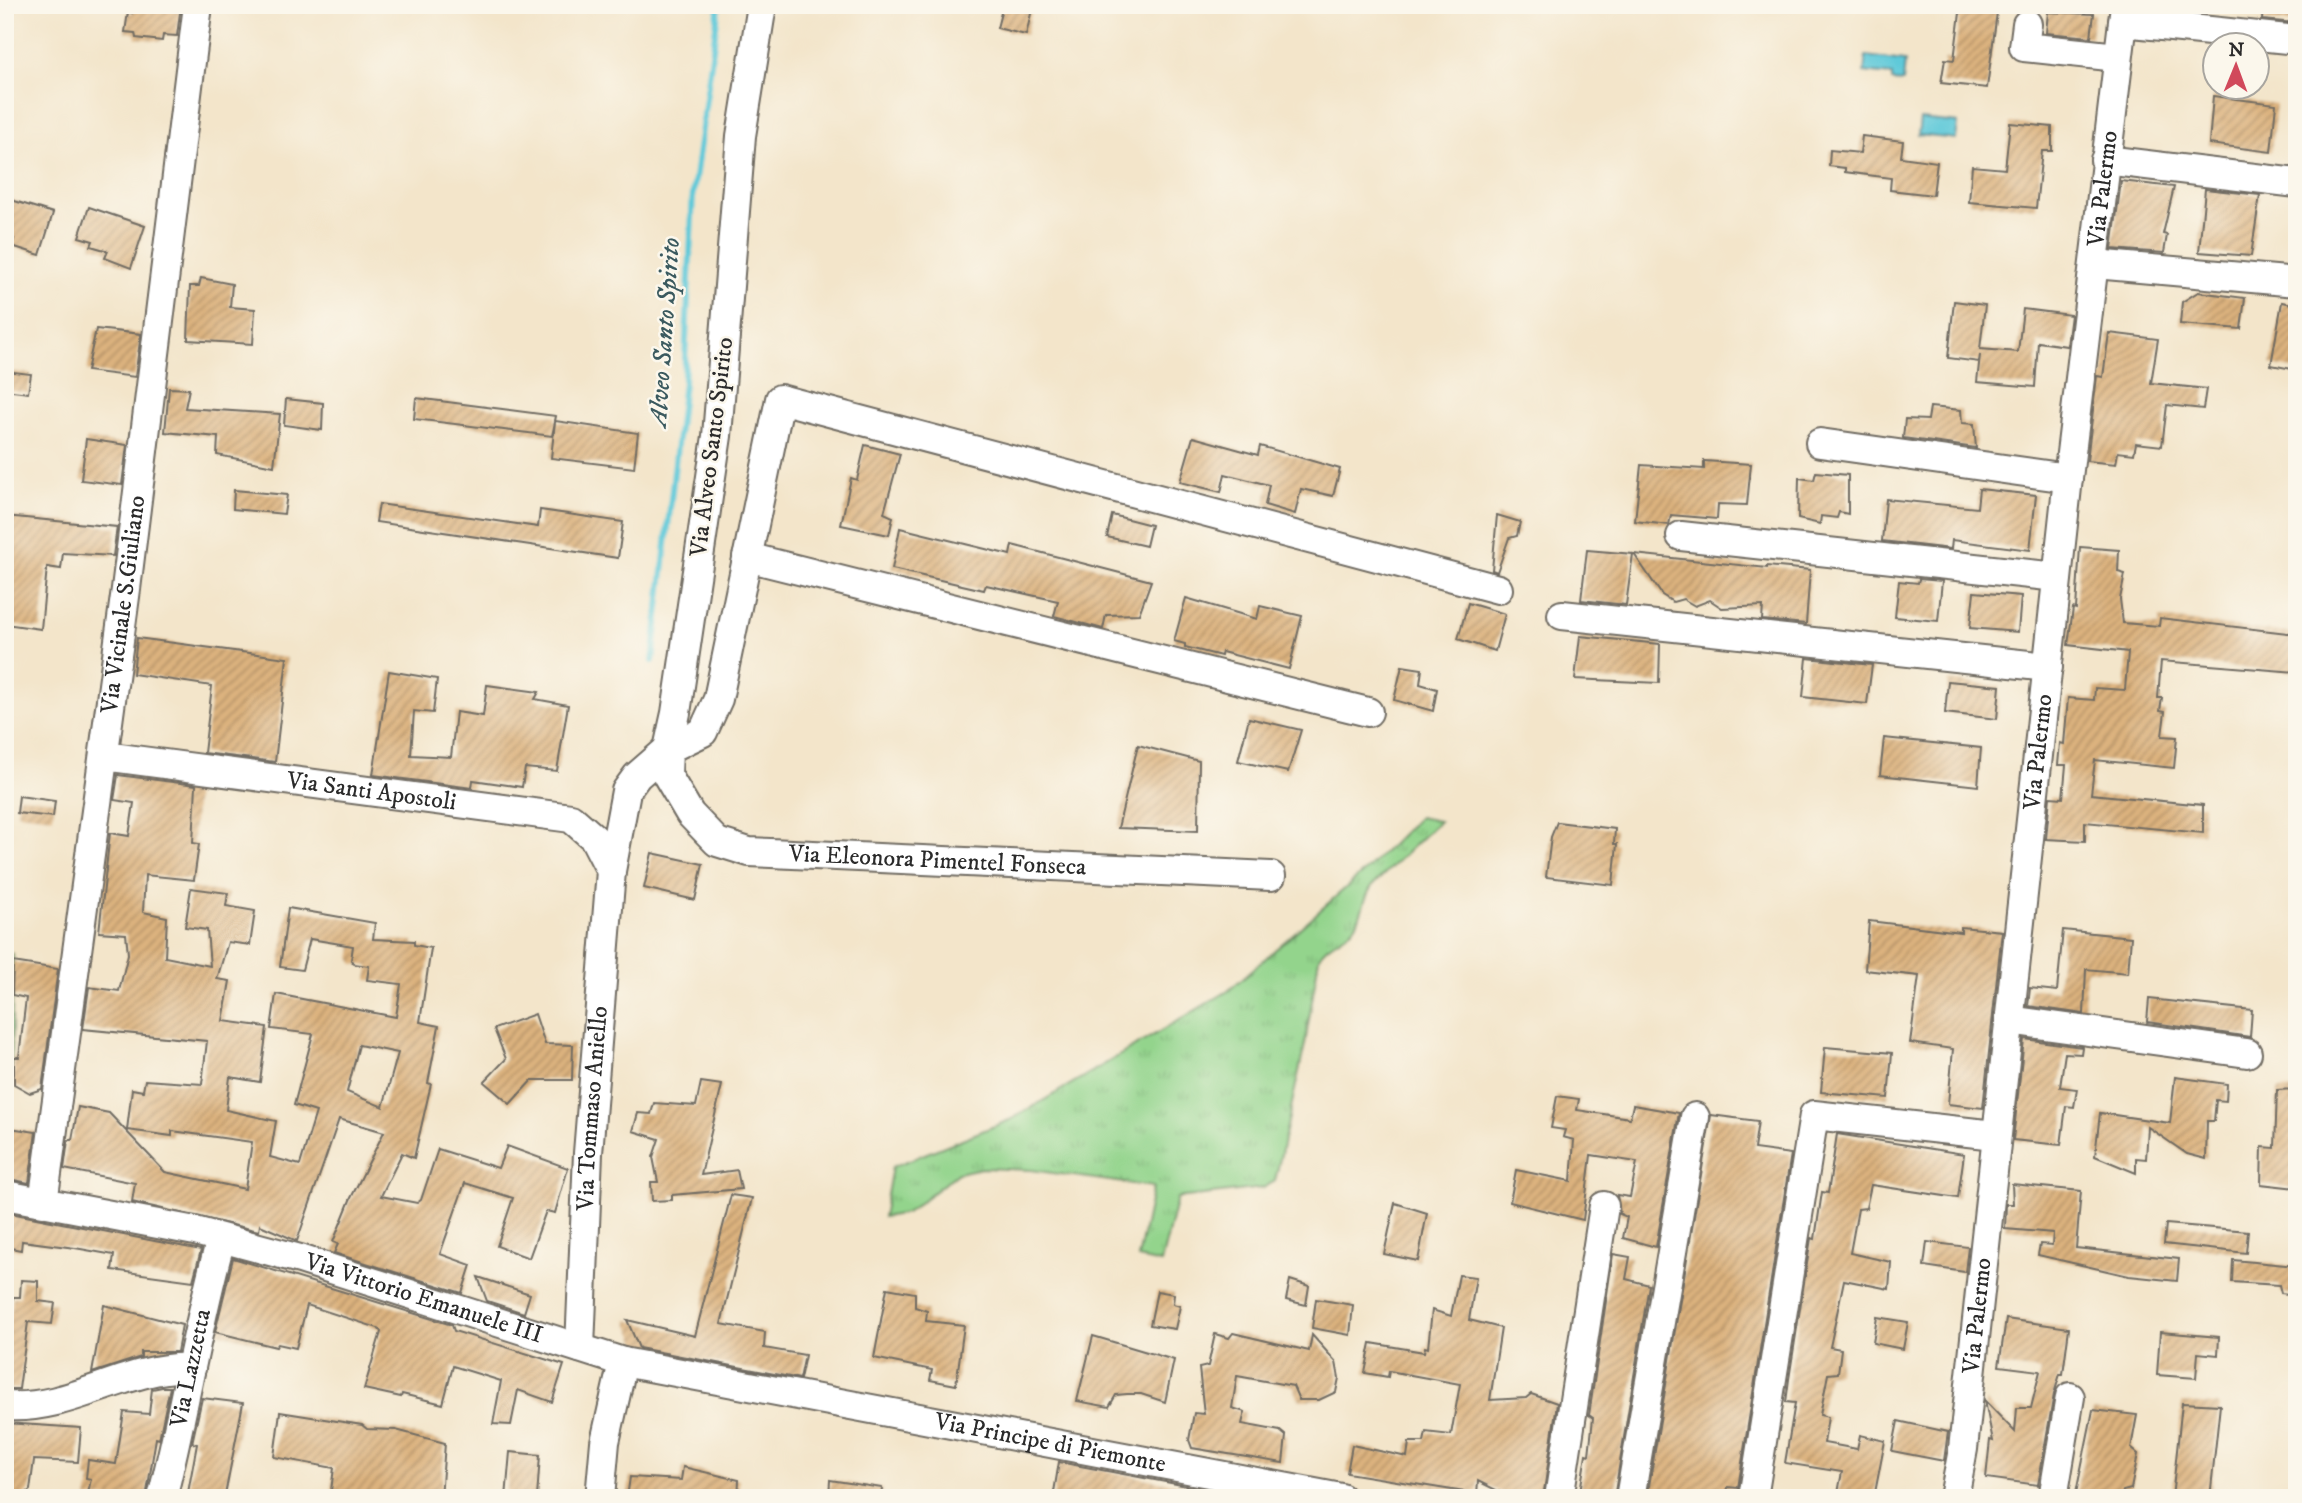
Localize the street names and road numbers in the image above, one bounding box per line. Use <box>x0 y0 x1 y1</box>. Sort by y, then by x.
street label: Via Palermo <box>2081 129 2125 249</box>
street label: Via Alveo Santo Spirito <box>684 335 740 559</box>
street label: Via Vicinale S.Giuliano <box>94 494 152 716</box>
street label: Via Palermo <box>2017 692 2060 812</box>
street label: Via Santi Apostoli <box>284 765 458 818</box>
street label: Via Eleonora Pimentel Fonseca <box>787 839 1088 883</box>
street label: Via Tommaso Aniello <box>571 1005 615 1212</box>
street label: Via Vittorio Emanuele III <box>300 1246 546 1350</box>
street label: Via Palermo <box>1956 1256 1999 1376</box>
street label: Via Lazzetta <box>164 1305 218 1431</box>
street label: Via Principe di Piemonte <box>931 1406 1169 1480</box>

